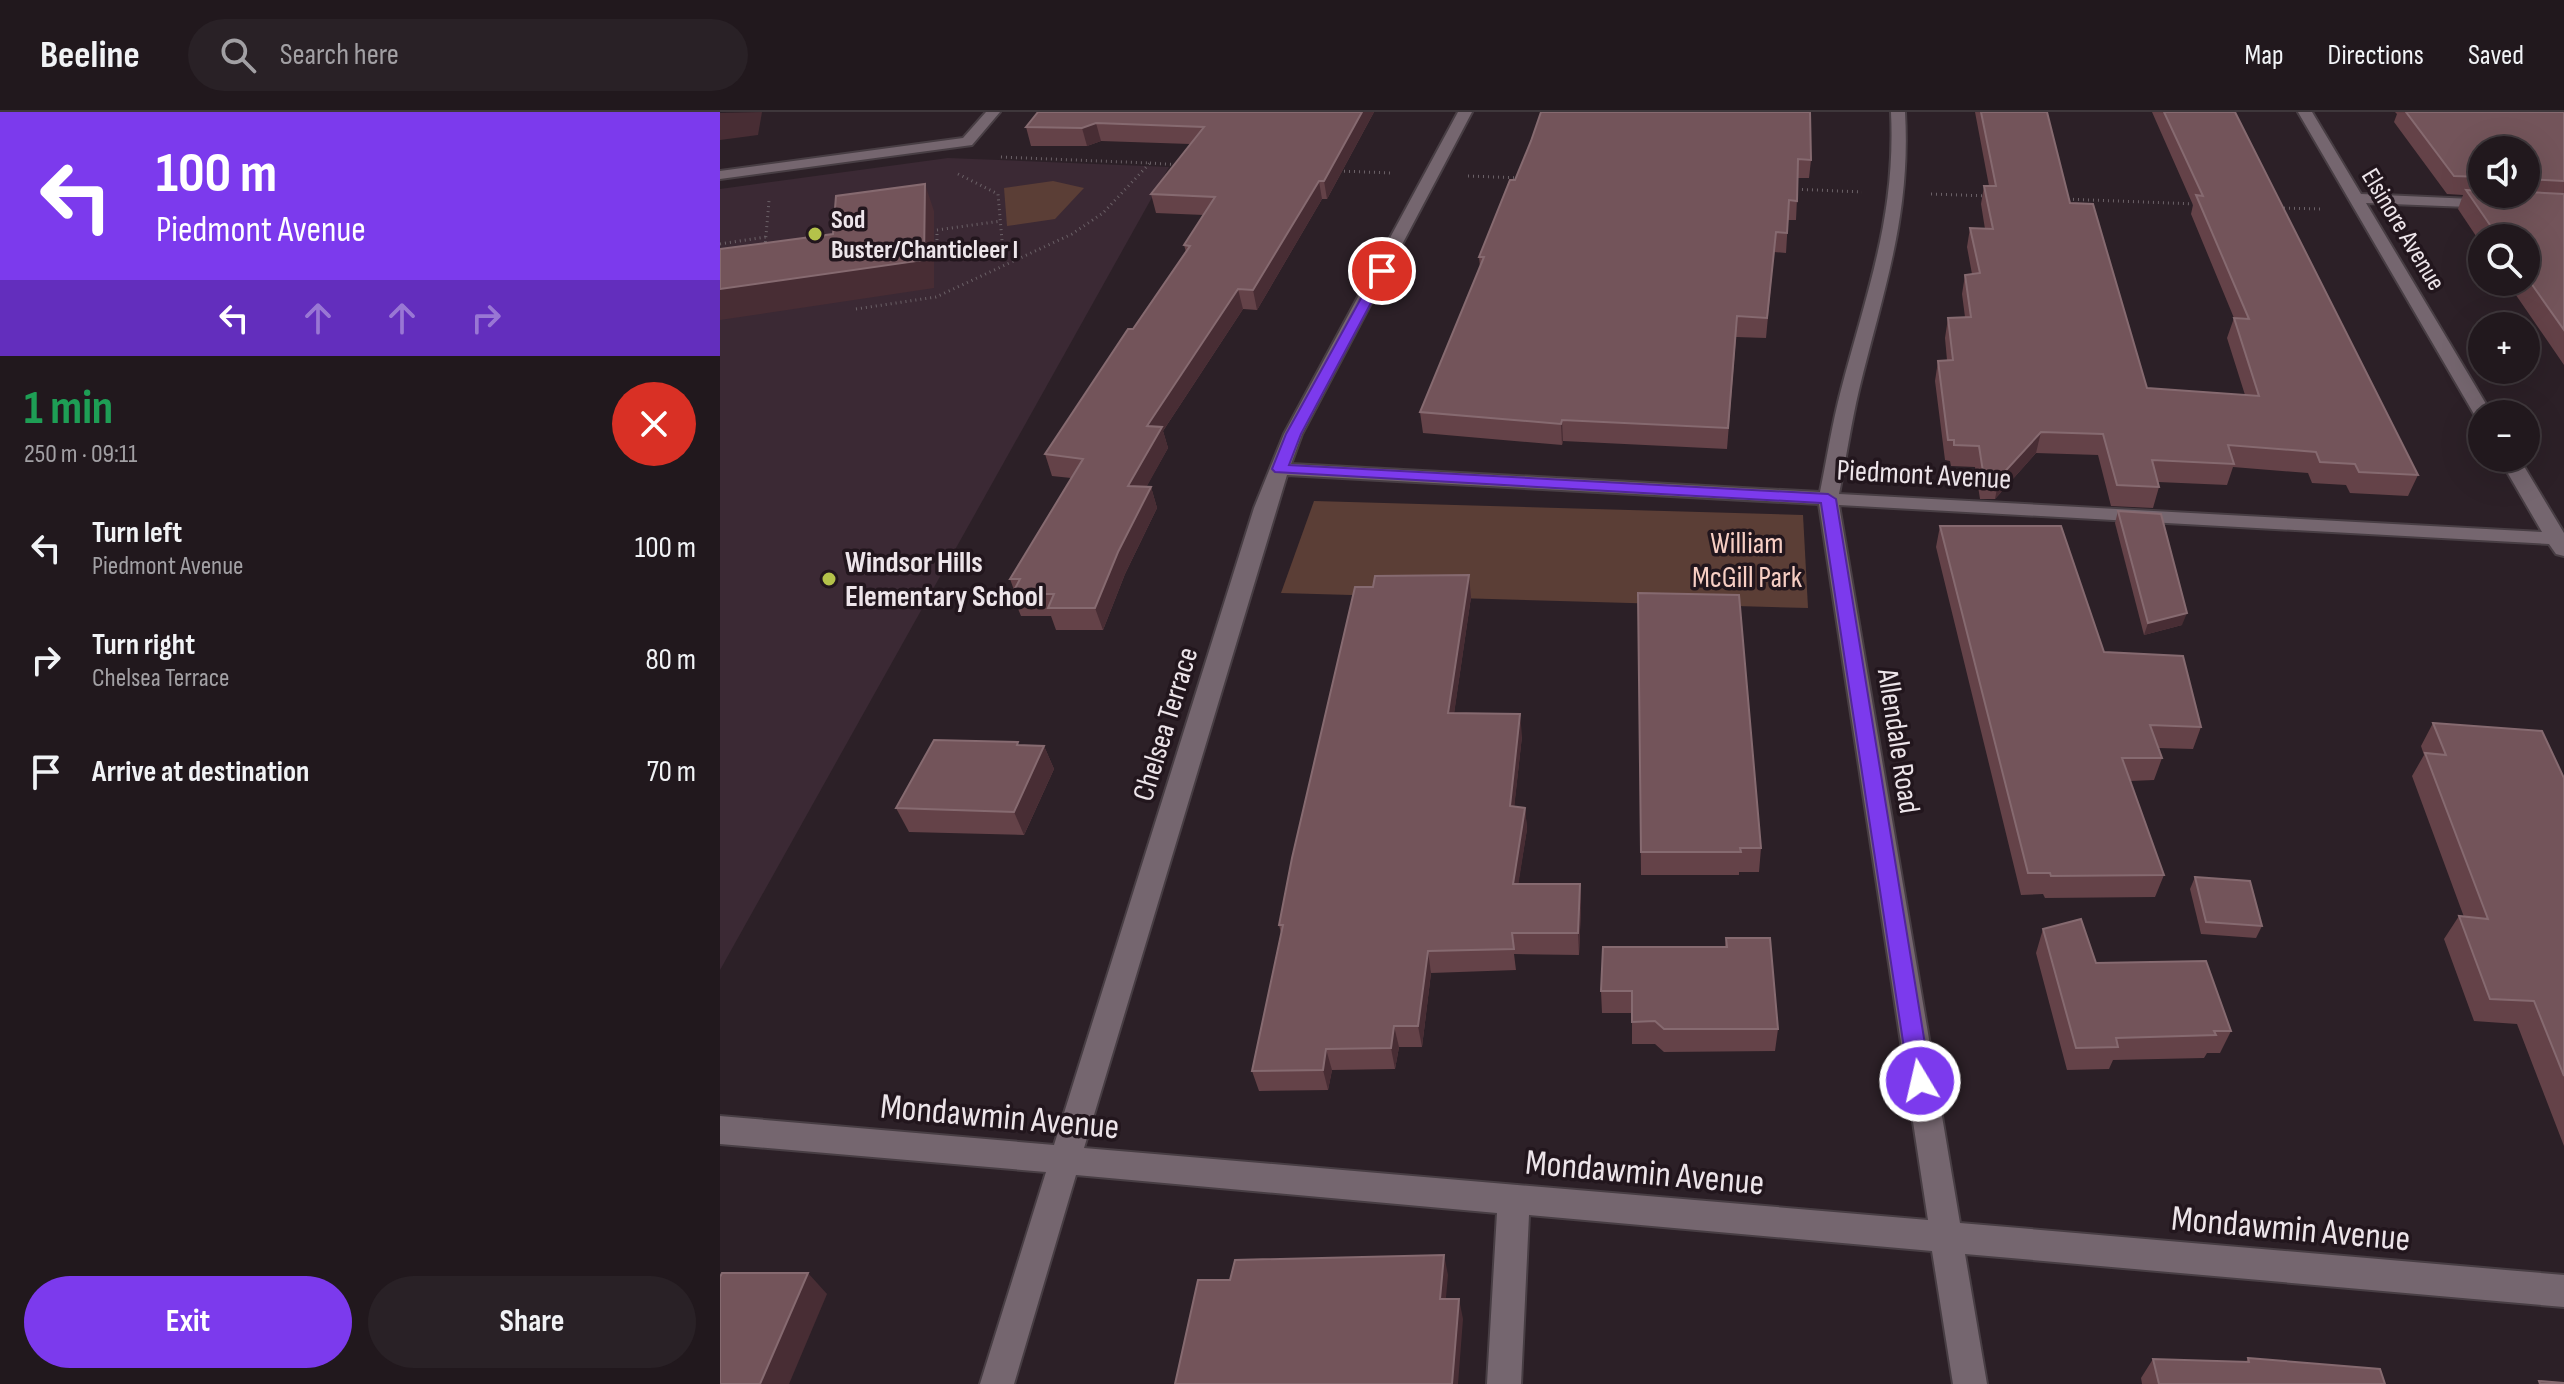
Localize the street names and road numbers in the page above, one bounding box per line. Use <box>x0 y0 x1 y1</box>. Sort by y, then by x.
street label: Elsinore Avenue <box>2354 163 2451 296</box>
street label: Piedmont Avenue <box>1836 452 2012 498</box>
street label: Chelsea Terrace <box>1126 643 1206 805</box>
street label: Allendale Road <box>1869 665 1927 816</box>
street label: Mondawmin Avenue <box>879 1086 1121 1149</box>
street label: Mondawmin Avenue <box>1524 1142 1766 1205</box>
street label: Mondawmin Avenue <box>2170 1198 2412 1261</box>

